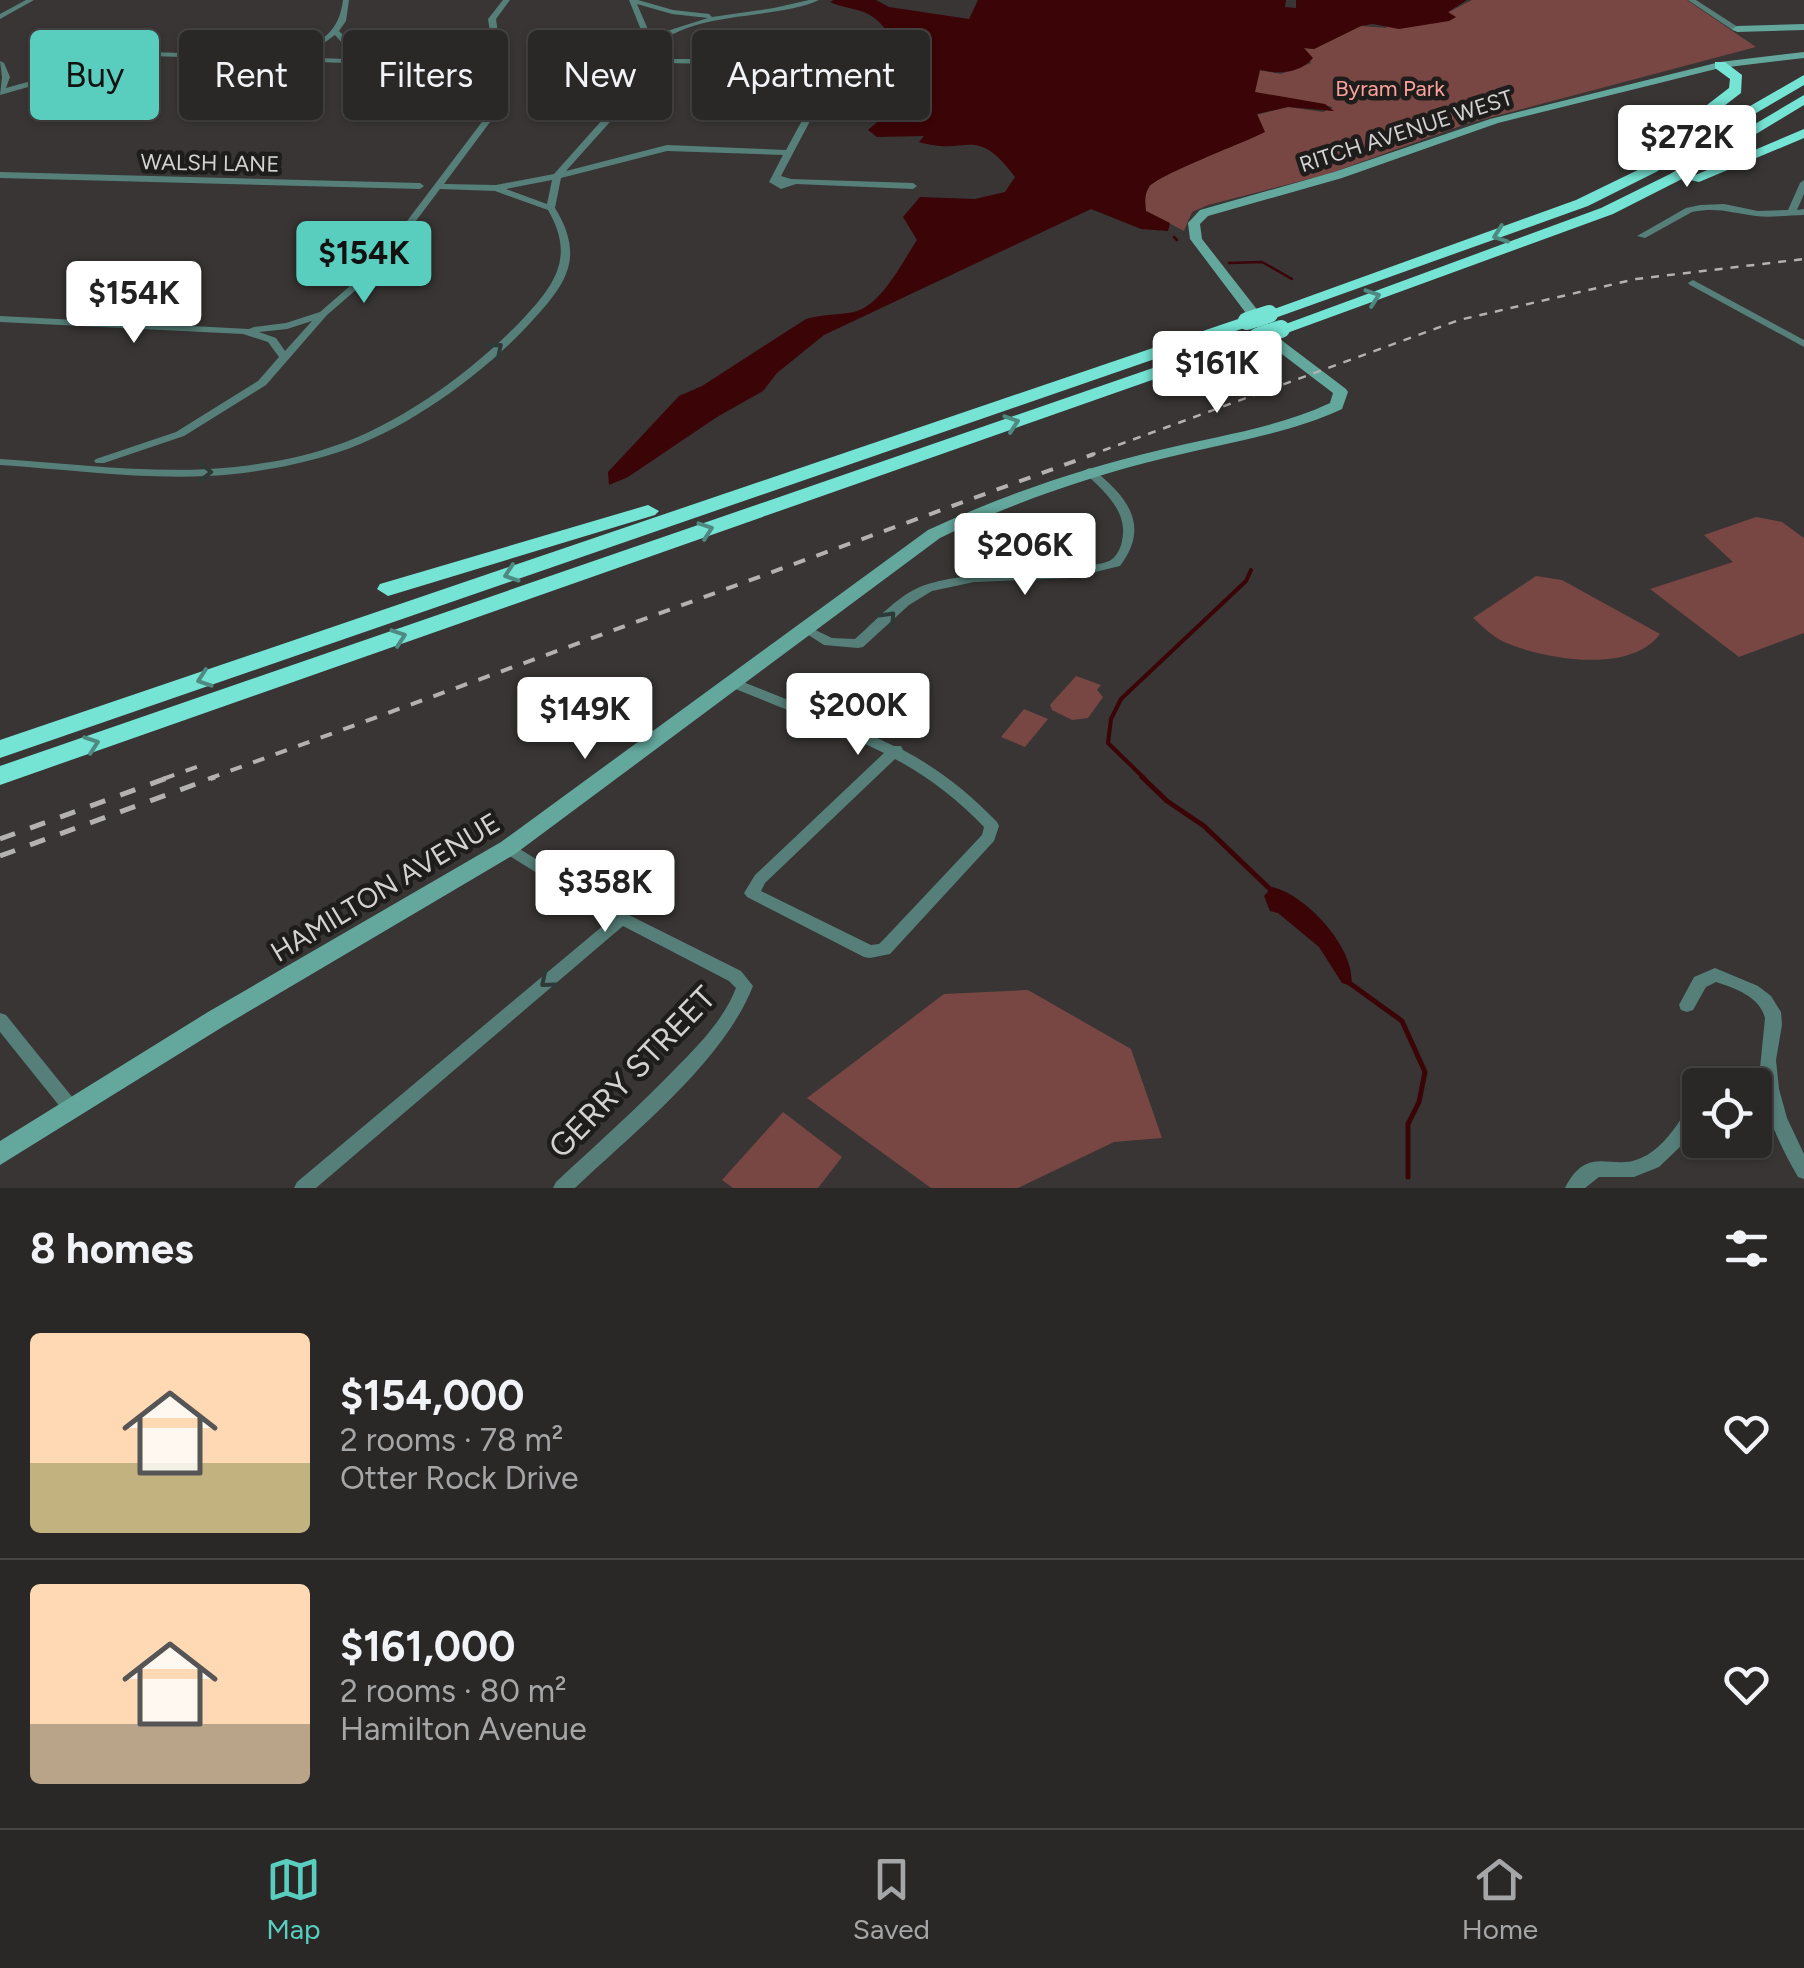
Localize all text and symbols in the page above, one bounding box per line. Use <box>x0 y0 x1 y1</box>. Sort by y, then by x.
chip: Buy <box>30 30 159 120</box>
chip: Rent <box>179 30 323 120</box>
chip: Filters <box>343 30 508 120</box>
chip: New <box>528 30 672 120</box>
chip: Apartment <box>692 30 930 120</box>
park label: Byram Park <box>1335 75 1445 102</box>
street label: RITCH AVENUE WEST <box>1296 84 1516 178</box>
pin: $272K <box>1617 105 1757 190</box>
text: $272K <box>1640 118 1734 156</box>
street label: WALSH LANE <box>140 148 280 178</box>
pin: $154K <box>294 221 434 306</box>
one-way arrow <box>1493 223 1510 243</box>
text: $154K <box>318 234 410 272</box>
pin: $154K <box>64 261 204 346</box>
text: $154K <box>88 274 180 312</box>
one-way arrow <box>1364 288 1381 309</box>
pin: $161K <box>1147 331 1287 416</box>
one-way arrow <box>485 343 503 361</box>
text: $161K <box>1175 344 1259 382</box>
one-way arrow <box>1003 414 1020 434</box>
one-way arrow <box>197 462 213 483</box>
pin: $206K <box>955 513 1095 598</box>
one-way arrow <box>696 521 713 542</box>
text: $206K <box>977 526 1073 564</box>
one-way arrow <box>504 562 521 582</box>
one-way arrow <box>877 612 895 630</box>
one-way arrow <box>389 628 406 649</box>
one-way arrow <box>196 667 213 688</box>
pin: $200K <box>788 673 928 758</box>
pin: $149K <box>515 677 655 762</box>
text: $200K <box>808 686 908 724</box>
text: $149K <box>539 690 631 728</box>
one-way arrow <box>83 735 100 756</box>
street label: HAMILTON AVENUE <box>264 805 506 969</box>
pin: $358K <box>535 850 675 935</box>
text: $358K <box>557 863 653 901</box>
one-way arrow <box>541 970 559 988</box>
street label: GERRY STREET <box>541 978 724 1166</box>
map controls <box>1682 1068 1772 1158</box>
button: locate <box>1682 1068 1772 1158</box>
icon: filters <box>1719 1221 1774 1276</box>
text: 8 homes <box>30 1223 194 1274</box>
text: $154,000 <box>340 1370 524 1421</box>
icon: home <box>110 1373 230 1493</box>
icon: heart <box>1719 1406 1774 1461</box>
text: 2 rooms · 78 m² <box>340 1421 563 1459</box>
text: Otter Rock Drive <box>340 1459 578 1497</box>
text: $161,000 <box>340 1621 516 1672</box>
icon: home <box>110 1624 230 1744</box>
icon: heart <box>1719 1657 1774 1712</box>
text: 2 rooms · 80 m² <box>340 1672 567 1710</box>
text: Hamilton Avenue <box>340 1710 587 1748</box>
tab: Map <box>266 1852 321 1946</box>
tab: Saved <box>853 1852 930 1946</box>
tab: Home <box>1462 1852 1538 1946</box>

